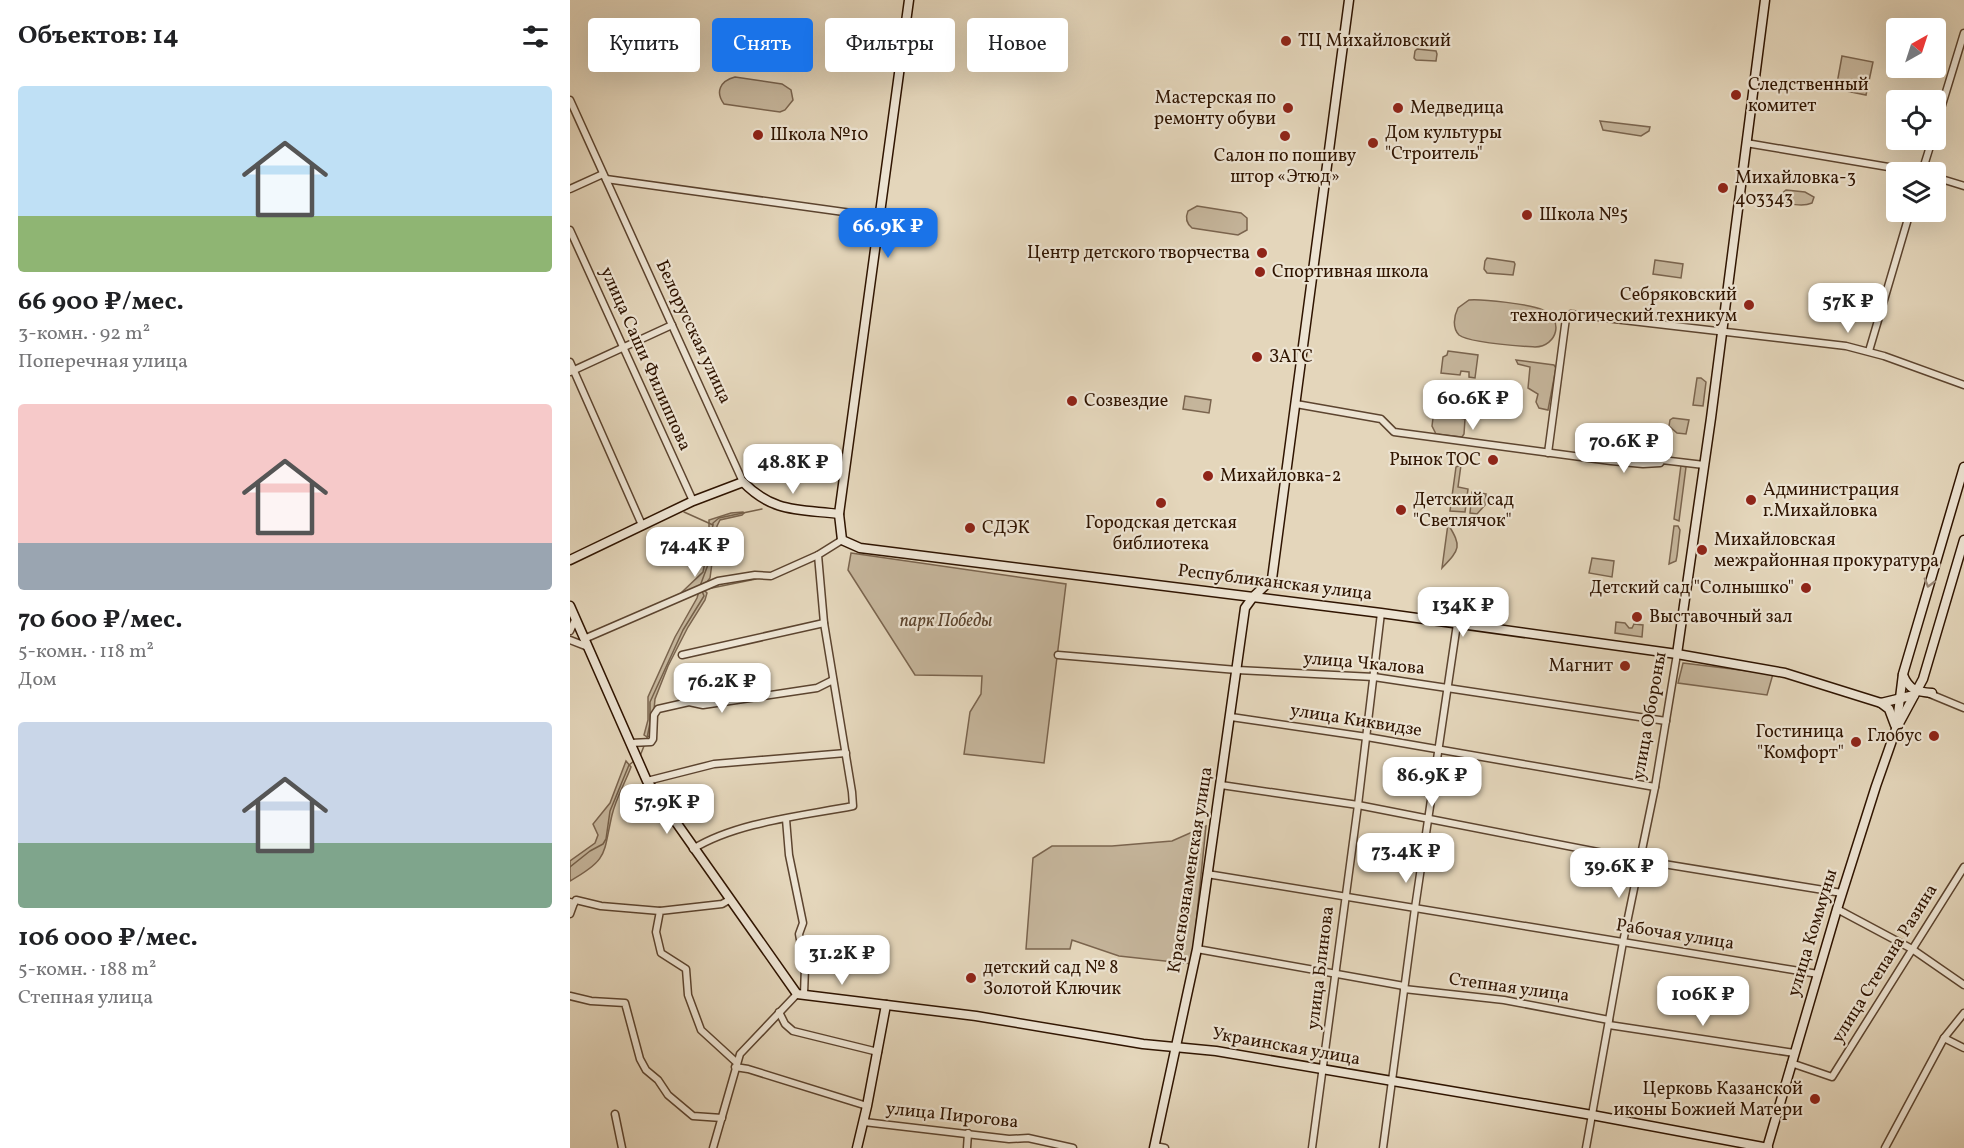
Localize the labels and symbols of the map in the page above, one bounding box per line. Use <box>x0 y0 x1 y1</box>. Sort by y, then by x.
north arrow <box>1886 18 1946 78</box>
place label: ТЦ Михайловский <box>1298 29 1451 54</box>
marker: ТЦ Михайловский <box>1279 34 1293 48</box>
place label: Следственный комитет <box>1748 73 1869 119</box>
place label: Мастерская по ремонту обуви <box>1154 86 1276 132</box>
marker: Следственный комитет <box>1729 88 1743 102</box>
place label: Медведица <box>1410 96 1504 121</box>
marker: Мастерская по ремонту обуви <box>1281 101 1295 115</box>
marker: Медведица <box>1391 101 1405 115</box>
place label: Дом культуры "Строитель" <box>1385 121 1502 167</box>
place label: Школа №10 <box>770 123 868 148</box>
marker: Школа №10 <box>751 128 765 142</box>
marker: Салон по пошиву штор «Этюд» <box>1278 129 1292 143</box>
marker: Дом культуры "Строитель" <box>1366 136 1380 150</box>
place label: Салон по пошиву штор «Этюд» <box>1214 144 1356 190</box>
place label: Михайловка-3 403343 <box>1735 166 1856 212</box>
marker: Михайловка-3 403343 <box>1716 181 1730 195</box>
place label: Школа №5 <box>1539 203 1628 228</box>
pin: 66.9K ₽ <box>833 208 943 259</box>
marker: Школа №5 <box>1520 208 1534 222</box>
place label: Центр детского творчества <box>1027 241 1250 266</box>
marker: Центр детского творчества <box>1255 246 1269 260</box>
street label: Белорусская улица <box>649 256 737 408</box>
place label: Спортивная школа <box>1272 260 1429 285</box>
street label: улица Саши Филиппова <box>593 263 697 455</box>
marker: Спортивная школа <box>1253 265 1267 279</box>
place label: Себряковский технологический техникум <box>1510 283 1737 329</box>
pin: 57K ₽ <box>1806 283 1890 334</box>
marker: Себряковский технологический техникум <box>1742 298 1756 312</box>
place label: ЗАГС <box>1269 345 1313 370</box>
marker: ЗАГС <box>1250 350 1264 364</box>
pin: 60.6K ₽ <box>1418 380 1528 431</box>
place label: Созвездие <box>1084 389 1168 414</box>
marker: Созвездие <box>1065 394 1079 408</box>
pin: 70.6K ₽ <box>1569 423 1679 474</box>
pin: 48.8K ₽ <box>738 444 848 495</box>
place label: Рынок ТОС <box>1389 448 1481 473</box>
marker: Рынок ТОС <box>1486 453 1500 467</box>
place label: Михайловка-2 <box>1220 464 1341 489</box>
marker: Михайловка-2 <box>1201 469 1215 483</box>
place label: Администрация г.Михайловка <box>1763 478 1899 524</box>
place label: Детский сад "Светлячок" <box>1413 488 1514 534</box>
marker: Администрация г.Михайловка <box>1744 493 1758 507</box>
marker: Городская детская библиотека <box>1154 496 1168 510</box>
marker: Детский сад "Светлячок" <box>1394 503 1408 517</box>
place label: Городская детская библиотека <box>1085 511 1237 557</box>
place label: СДЭК <box>982 516 1030 541</box>
marker: СДЭК <box>963 521 977 535</box>
pin: 74.4K ₽ <box>640 527 750 578</box>
place label: Михайловская межрайонная прокуратура <box>1714 528 1939 574</box>
marker: Михайловская межрайонная прокуратура <box>1695 543 1709 557</box>
street label: Республиканская улица <box>1176 559 1374 607</box>
place label: Детский сад "Солнышко" <box>1589 576 1794 601</box>
one-way arrow <box>1924 577 1936 588</box>
marker: Детский сад "Солнышко" <box>1799 581 1813 595</box>
pin: 134K ₽ <box>1414 587 1512 638</box>
place label: Выставочный зал <box>1649 605 1792 630</box>
park label: парк Победы <box>900 609 992 634</box>
marker: Выставочный зал <box>1630 610 1644 624</box>
street label: улица Чкалова <box>1302 646 1426 682</box>
street label: улица Обороны <box>1626 650 1674 782</box>
place label: Магнит <box>1549 654 1613 679</box>
marker: Магнит <box>1618 659 1632 673</box>
pin: 76.2K ₽ <box>667 663 777 714</box>
street label: улица Киквидзе <box>1288 698 1424 744</box>
place label: Гостиница "Комфорт" <box>1755 720 1844 766</box>
place label: Глобус <box>1867 724 1922 749</box>
marker: Глобус <box>1927 729 1941 743</box>
marker: Гостиница "Комфорт" <box>1849 735 1863 749</box>
pin: 86.9K ₽ <box>1377 757 1487 808</box>
street label: Краснознаменская улица <box>1162 765 1220 975</box>
pin: 57.9K ₽ <box>612 784 722 835</box>
pin: 73.4K ₽ <box>1351 833 1461 884</box>
pin: 39.6K ₽ <box>1564 848 1674 899</box>
street label: улица Коммуны <box>1782 866 1844 1000</box>
street label: улица Степана Разина <box>1826 880 1944 1048</box>
street label: улица Блинова <box>1301 905 1341 1031</box>
street label: Рабочая улица <box>1614 913 1736 957</box>
pin: 31.2K ₽ <box>787 935 897 986</box>
place label: детский сад № 8 Золотой Ключик <box>983 956 1122 1002</box>
street label: Степная улица <box>1447 967 1571 1009</box>
marker: детский сад № 8 Золотой Ключик <box>964 971 978 985</box>
pin: 106K ₽ <box>1654 976 1752 1027</box>
street label: Украинская улица <box>1210 1022 1362 1072</box>
place label: Церковь Казанской иконы Божией Матери <box>1613 1077 1803 1123</box>
marker: Церковь Казанской иконы Божией Матери <box>1808 1092 1822 1106</box>
street label: улица Пирогова <box>884 1097 1020 1135</box>

